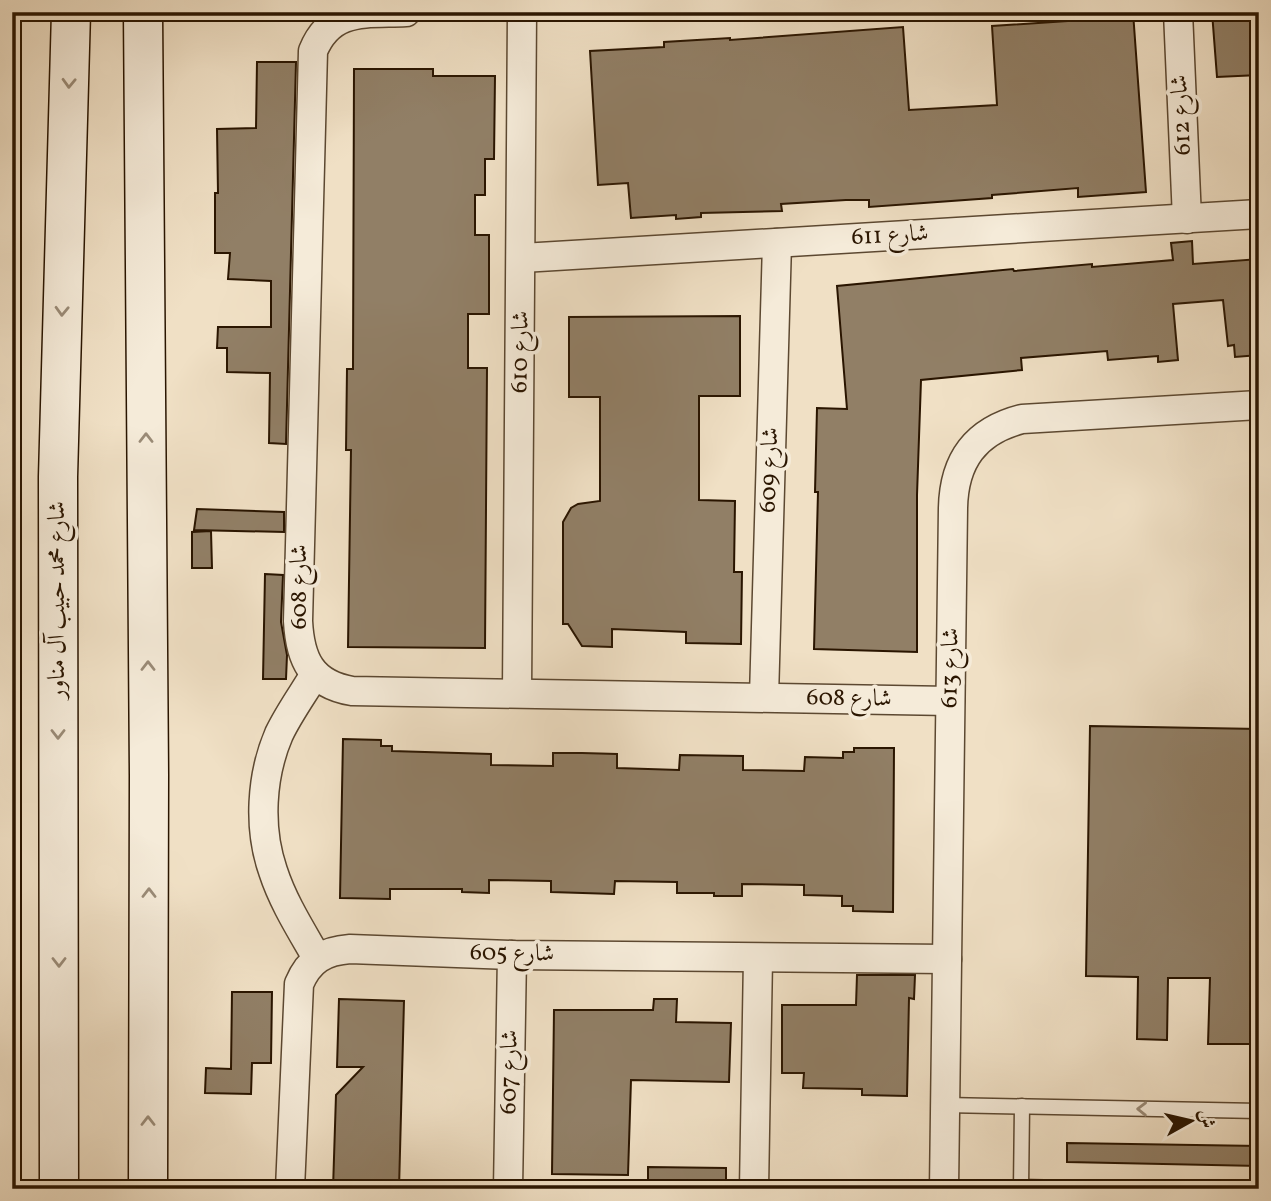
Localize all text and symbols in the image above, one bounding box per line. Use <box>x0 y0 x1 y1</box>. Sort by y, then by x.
street label: شارع 612 <box>1163 74 1202 156</box>
one-way arrow <box>61 78 76 89</box>
street label: شارع 611 <box>851 217 930 256</box>
one-way arrow <box>55 305 70 316</box>
street label: شارع 610 <box>503 311 540 393</box>
street label: شارع 609 <box>752 427 789 513</box>
one-way arrow <box>139 432 154 443</box>
street label: شارع محمد حبيب آل مناور <box>41 501 76 701</box>
street label: شارع 608 <box>283 544 318 630</box>
street label: شارع 613 <box>933 628 970 708</box>
one-way arrow <box>140 660 156 670</box>
street label: شارع 608 <box>806 681 892 718</box>
one-way arrow <box>50 729 66 740</box>
one-way arrow <box>141 887 157 898</box>
street label: شارع 605 <box>470 936 554 973</box>
one-way arrow <box>51 957 67 967</box>
street label: شارع 607 <box>492 1029 529 1115</box>
north arrow <box>1156 1086 1226 1156</box>
one-way arrow <box>1136 1101 1147 1116</box>
text: ش <box>1192 1108 1220 1130</box>
one-way arrow <box>140 1115 156 1125</box>

